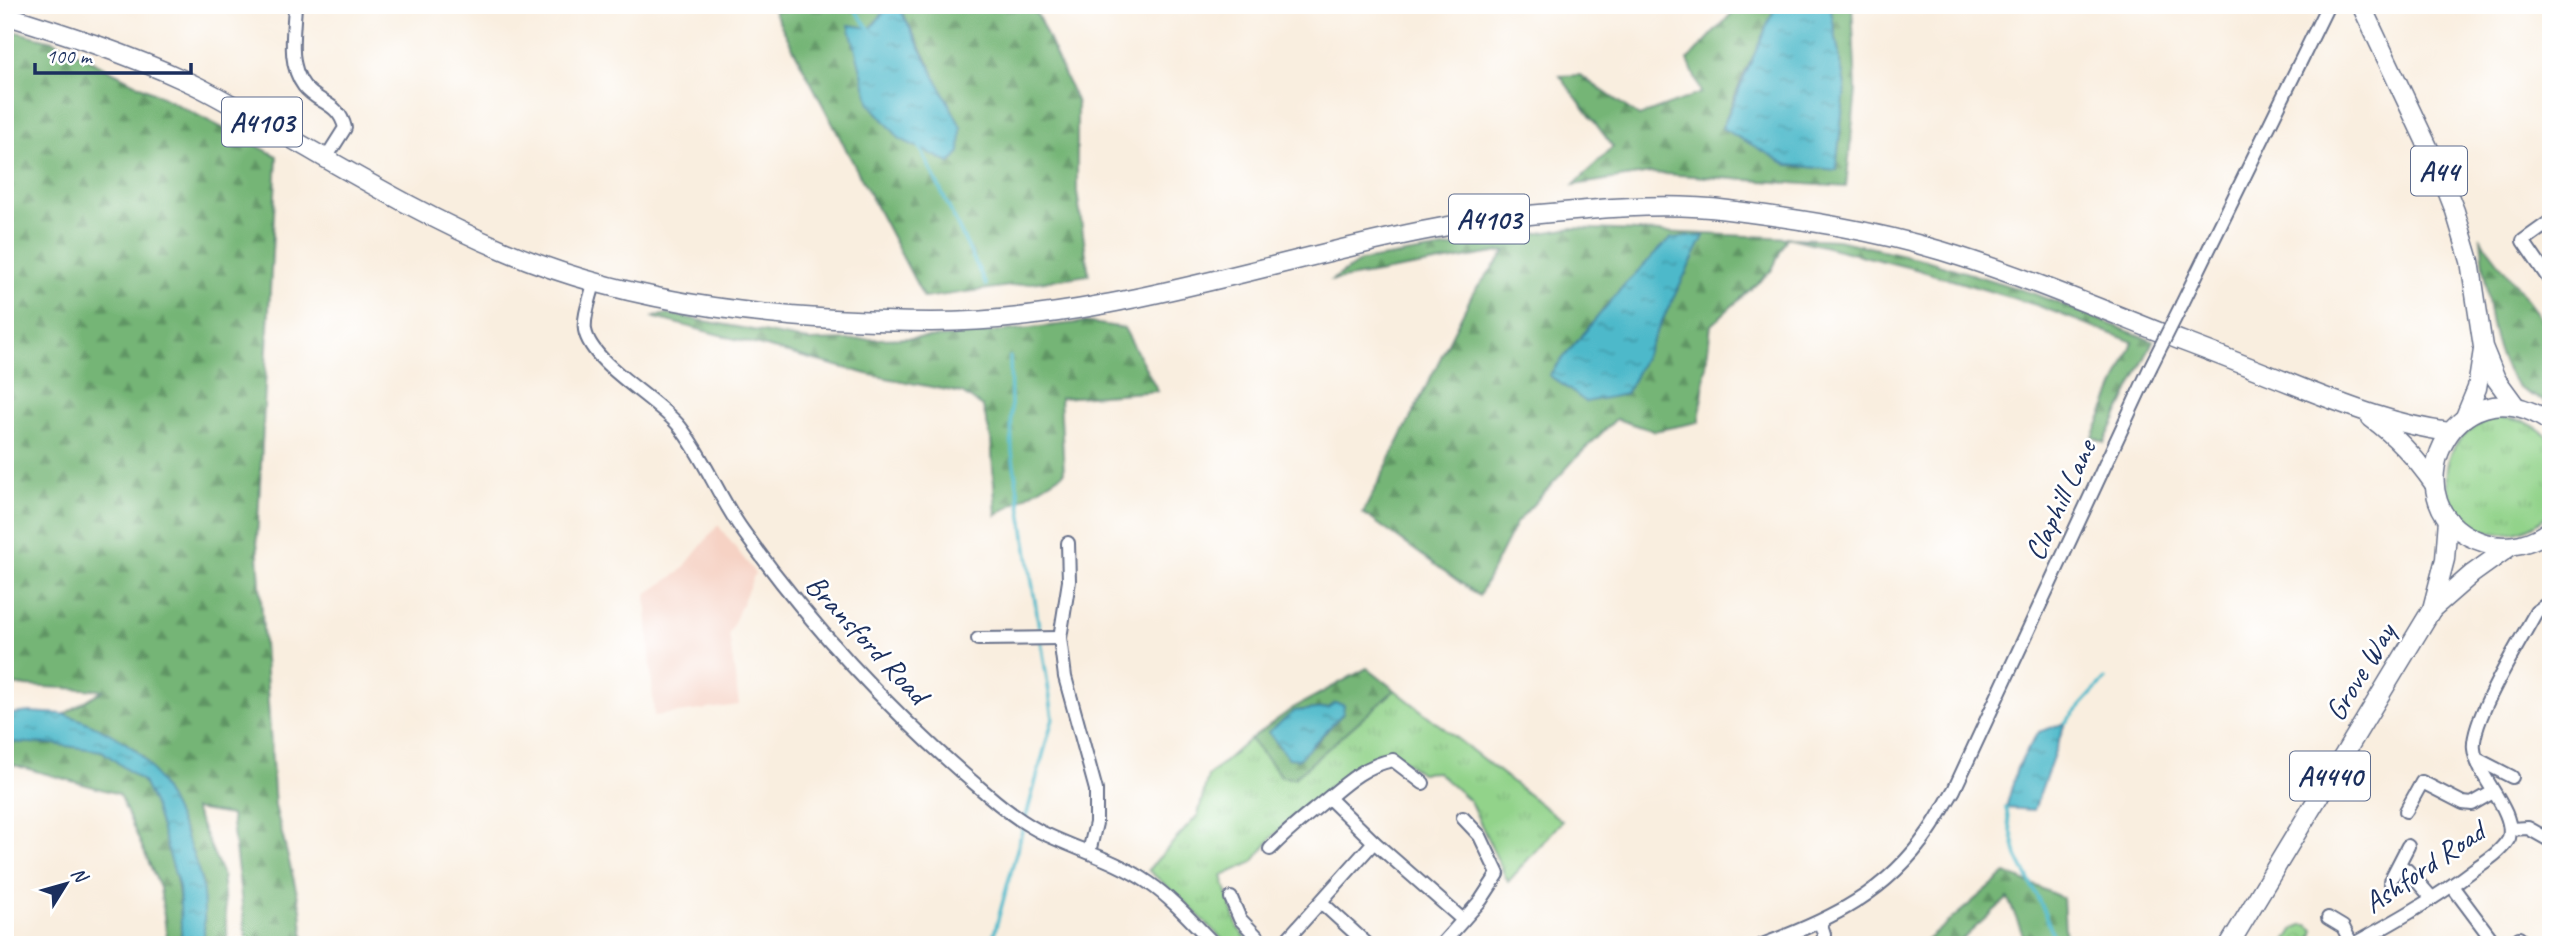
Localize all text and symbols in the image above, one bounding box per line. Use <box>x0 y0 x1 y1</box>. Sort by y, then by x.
scale bar <box>35 32 191 76</box>
text: 100 m <box>46 43 93 69</box>
road number: A4103 <box>222 97 302 146</box>
road number: A44 <box>2411 146 2467 196</box>
road number: A4103 <box>1449 194 1529 244</box>
street label: Claphill Lane <box>2016 432 2105 566</box>
street label: Bransford Road <box>797 566 940 715</box>
street label: Grove Way <box>2316 614 2405 728</box>
road number: A4440 <box>2290 752 2370 800</box>
street label: Ashford Road <box>2356 810 2495 921</box>
north arrow <box>32 848 102 918</box>
text: N <box>66 862 94 889</box>

